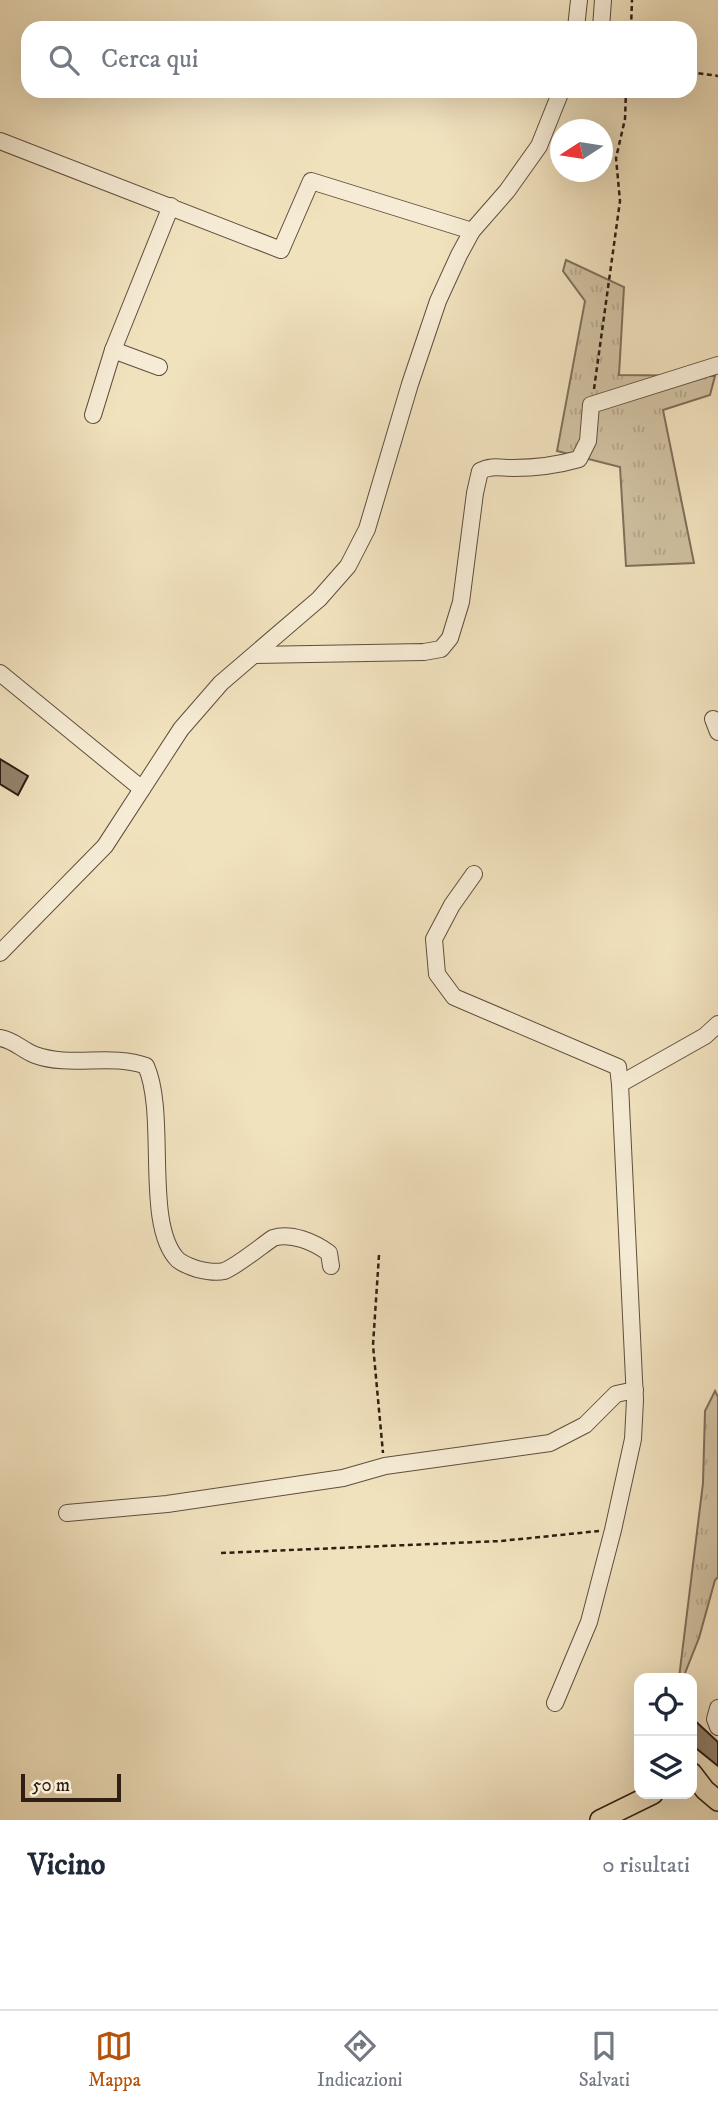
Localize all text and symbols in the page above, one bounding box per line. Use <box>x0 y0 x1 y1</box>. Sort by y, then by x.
search box <box>21 21 697 98</box>
icon: search <box>45 41 83 79</box>
text: Cerca qui <box>101 43 199 76</box>
north arrow <box>550 119 613 182</box>
map controls <box>634 1673 697 1799</box>
button: locate <box>634 1673 697 1736</box>
button: layers <box>634 1736 697 1799</box>
scale bar <box>21 1771 121 1803</box>
text: 50 m <box>32 1774 70 1797</box>
text: Vicino <box>28 1847 105 1884</box>
text: 0 risultati <box>602 1851 690 1880</box>
tab: Mappa <box>88 2027 141 2092</box>
tab: Indicazioni <box>317 2027 403 2092</box>
tab: Salvati <box>579 2027 630 2092</box>

